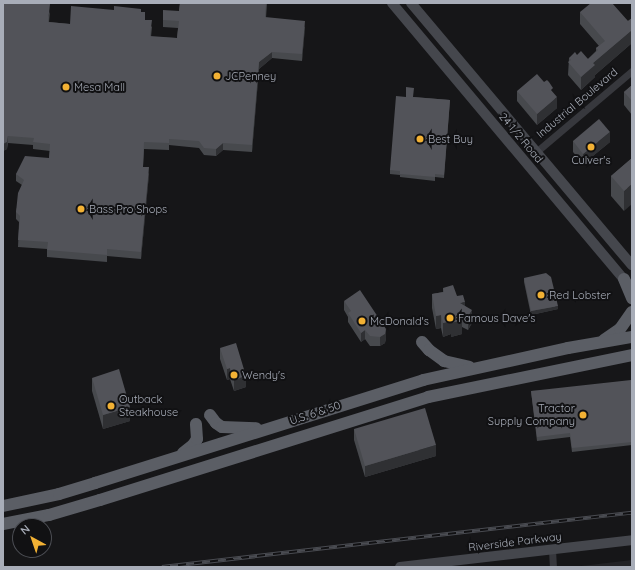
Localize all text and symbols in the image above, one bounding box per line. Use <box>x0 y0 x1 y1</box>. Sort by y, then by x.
street label: Industrial Boulevard <box>534 65 620 141</box>
place label: JCPenney <box>225 69 276 83</box>
marker: JCPenney <box>212 71 222 81</box>
place label: Mesa Mall <box>74 80 125 94</box>
marker: Mesa Mall <box>61 82 71 92</box>
street label: 24 1/2 Road <box>496 110 546 166</box>
place label: Best Buy <box>428 132 473 146</box>
marker: Best Buy <box>415 134 425 144</box>
marker: Culver's <box>586 142 596 152</box>
place label: Culver's <box>571 153 611 167</box>
place label: Bass Pro Shops <box>89 202 167 216</box>
marker: Bass Pro Shops <box>76 204 86 214</box>
place label: Red Lobster <box>549 288 611 302</box>
marker: Red Lobster <box>536 290 546 300</box>
place label: Famous Dave's <box>458 311 535 325</box>
marker: Famous Dave's <box>445 313 455 323</box>
place label: McDonald's <box>370 314 429 328</box>
marker: McDonald's <box>357 316 367 326</box>
place label: Wendy's <box>242 368 285 382</box>
marker: Wendy's <box>229 370 239 380</box>
place label: Outback Steakhouse <box>119 393 178 419</box>
street label: U.S. 6 & 50 <box>288 399 342 427</box>
marker: Outback Steakhouse <box>106 401 116 411</box>
place label: Tractor Supply Company <box>488 402 575 428</box>
marker: Tractor Supply Company <box>578 410 588 420</box>
north arrow <box>12 518 52 558</box>
text: N <box>17 522 33 538</box>
street label: Riverside Parkway <box>468 530 562 554</box>

